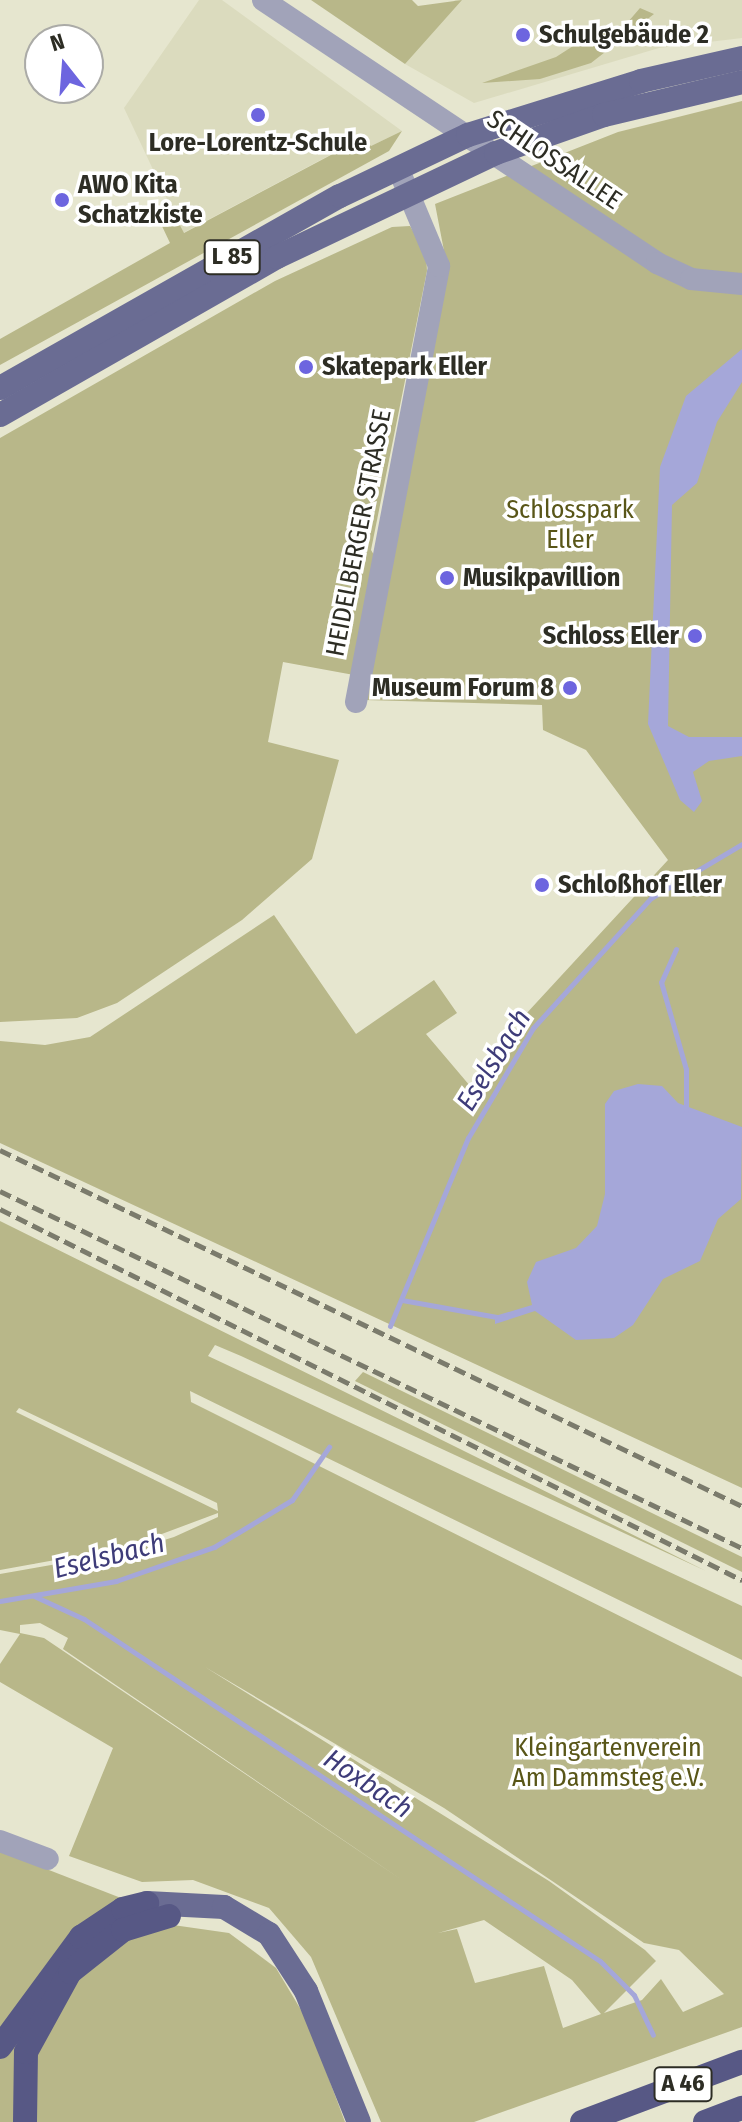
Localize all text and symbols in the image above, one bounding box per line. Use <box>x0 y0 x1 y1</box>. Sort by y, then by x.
place label: Schulgebäude 2 <box>539 19 709 51</box>
north arrow <box>24 24 104 104</box>
marker: Schulgebäude 2 <box>514 26 532 44</box>
text: N <box>47 28 68 57</box>
street label: SCHLOSSALLEE <box>481 104 627 216</box>
marker: Lore-Lorentz-Schule <box>249 106 267 124</box>
place label: Lore-Lorentz-Schule <box>149 127 367 159</box>
place label: AWO Kita Schatzkiste <box>78 169 203 230</box>
marker: AWO Kita Schatzkiste <box>53 191 71 209</box>
road number: L 85 <box>202 237 262 277</box>
place label: Skatepark Eller <box>322 351 487 383</box>
marker: Skatepark Eller <box>297 358 315 376</box>
street label: HEIDELBERGER STRASSE <box>320 407 398 659</box>
park label: Schlosspark Eller <box>506 494 634 556</box>
place label: Musikpavillion <box>463 562 620 594</box>
marker: Musikpavillion <box>438 569 456 587</box>
place label: Schloss Eller <box>543 620 679 652</box>
marker: Schloss Eller <box>686 627 704 645</box>
place label: Museum Forum 8 <box>372 672 554 704</box>
marker: Museum Forum 8 <box>561 679 579 697</box>
place label: Schloßhof Eller <box>558 869 722 901</box>
marker: Schloßhof Eller <box>533 876 551 894</box>
water label: Eselsbach <box>450 1003 538 1117</box>
water label: Eselsbach <box>50 1526 168 1586</box>
park label: Kleingartenverein Am Dammsteg e.V. <box>512 1732 704 1794</box>
water label: Hoxbach <box>317 1742 419 1826</box>
road number: A 46 <box>653 2064 713 2104</box>

